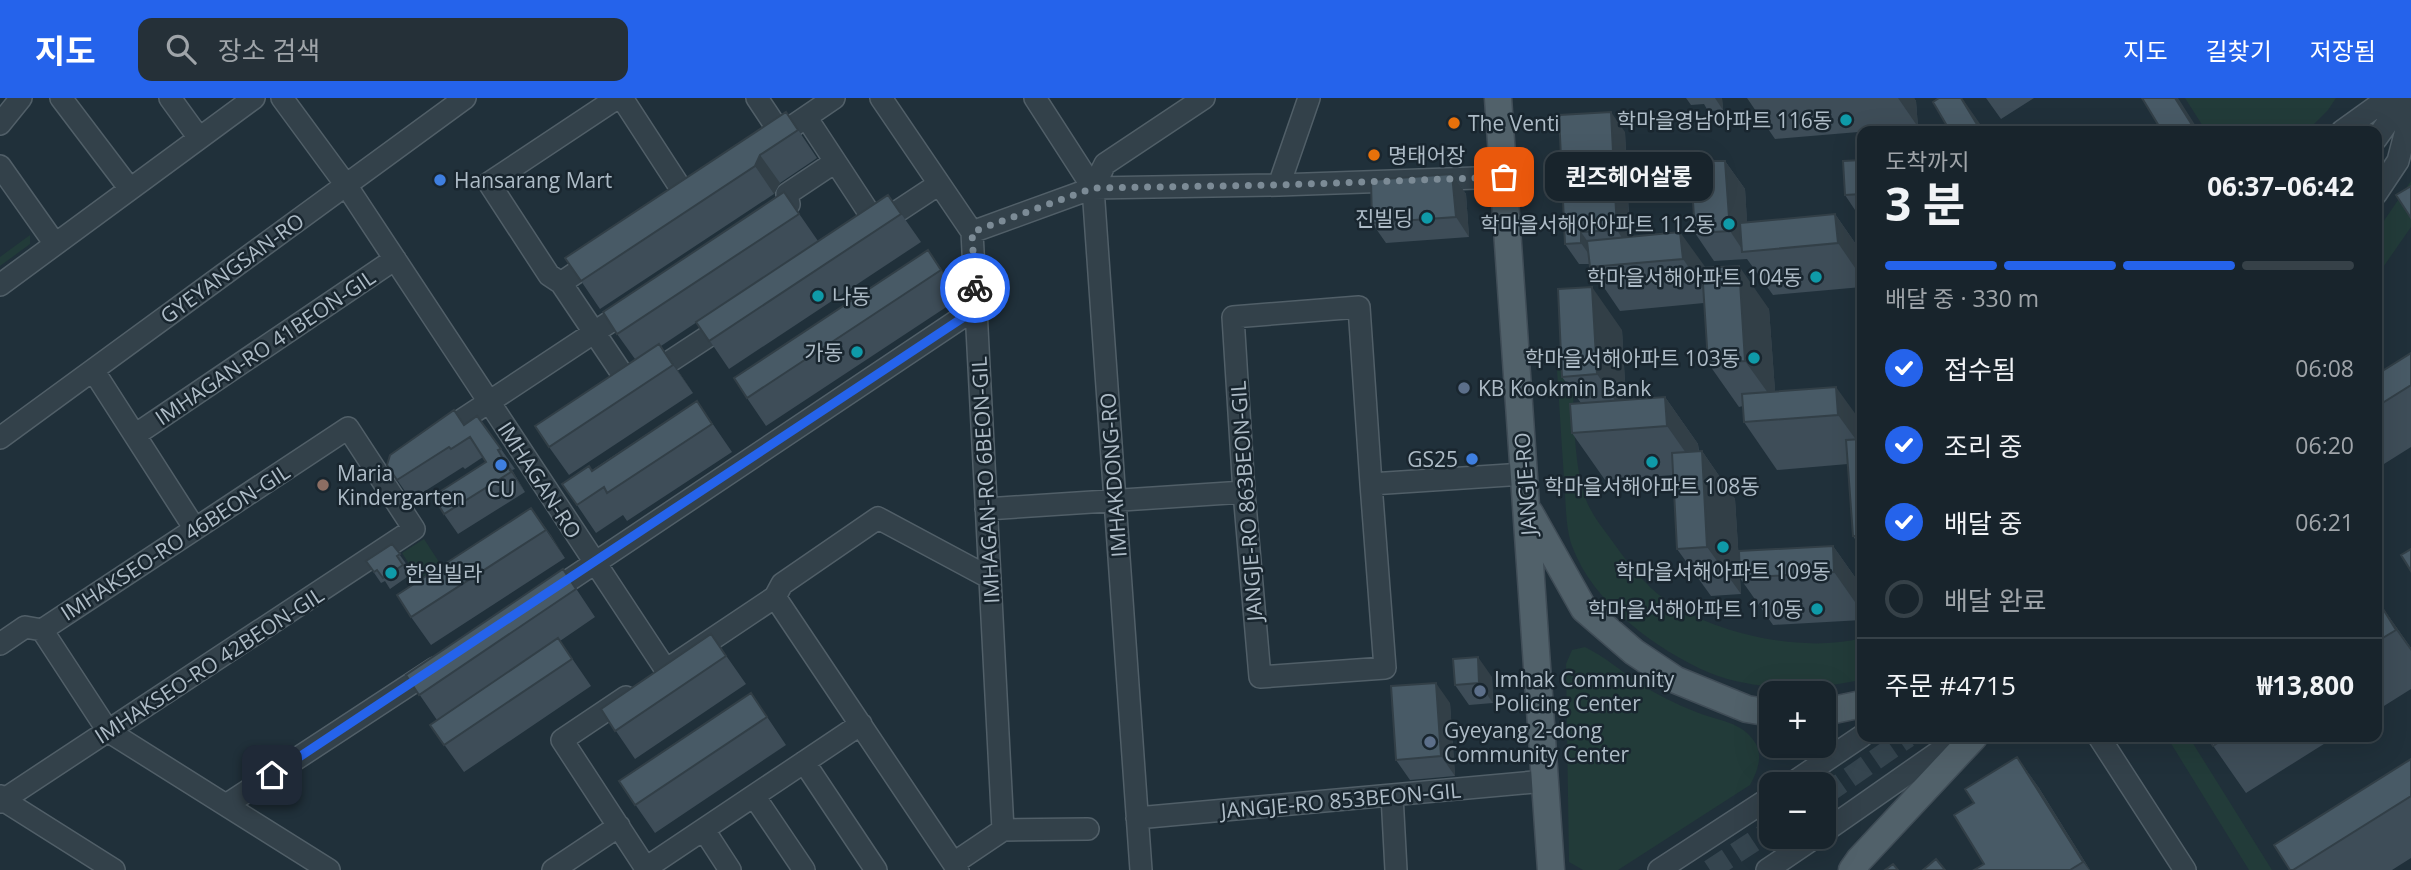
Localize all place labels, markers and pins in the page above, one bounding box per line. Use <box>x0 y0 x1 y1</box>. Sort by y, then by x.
place label: 학마을영남아파트 116동 <box>1617 106 1832 134</box>
place label: The Venti <box>1468 109 1560 137</box>
marker: 학마을영남아파트 116동 <box>1838 112 1854 128</box>
marker: The Venti <box>1446 115 1462 131</box>
place label: 명태어장 <box>1388 141 1465 169</box>
marker: 명태어장 <box>1366 147 1382 163</box>
pin <box>1474 147 1534 207</box>
callout: 퀸즈헤어살롱 <box>1546 153 1714 202</box>
place label: Hansarang Mart <box>454 166 612 194</box>
marker: Hansarang Mart <box>432 172 448 188</box>
place label: 진빌딩 <box>1355 204 1413 232</box>
marker: 진빌딩 <box>1419 210 1435 226</box>
place label: 학마을서해아아파트 112동 <box>1480 210 1715 238</box>
marker: 학마을서해아아파트 112동 <box>1721 216 1737 232</box>
place label: 학마을서해아파트 104동 <box>1587 263 1802 291</box>
marker: 학마을서해아파트 104동 <box>1808 269 1824 285</box>
place label: 나동 <box>832 282 871 310</box>
marker: 나동 <box>810 288 826 304</box>
place label: 가동 <box>804 338 843 366</box>
marker: 가동 <box>849 344 865 360</box>
place label: 학마을서해아파트 103동 <box>1525 344 1740 372</box>
marker: 학마을서해아파트 103동 <box>1746 350 1762 366</box>
place label: KB Kookmin Bank <box>1478 374 1651 402</box>
marker: KB Kookmin Bank <box>1456 380 1472 396</box>
place label: GS25 <box>1407 445 1458 473</box>
marker: GS25 <box>1464 451 1480 467</box>
marker: 학마을서해아파트 108동 <box>1644 454 1660 470</box>
marker: CU <box>493 457 509 473</box>
place label: Maria Kindergarten <box>337 459 465 511</box>
place label: 학마을서해아파트 108동 <box>1544 472 1760 500</box>
place label: CU <box>487 475 515 503</box>
marker: Maria Kindergarten <box>315 477 331 493</box>
marker: 학마을서해아파트 109동 <box>1715 539 1731 555</box>
place label: 학마을서해아파트 109동 <box>1615 557 1831 585</box>
place label: 한일빌라 <box>405 559 482 587</box>
marker: 한일빌라 <box>383 565 399 581</box>
place label: 학마을서해아파트 110동 <box>1588 595 1803 623</box>
marker: 학마을서해아파트 110동 <box>1809 601 1825 617</box>
place label: Imhak Community Policing Center <box>1494 665 1675 717</box>
marker: Imhak Community Policing Center <box>1472 683 1488 699</box>
place label: Gyeyang 2-dong Community Center <box>1444 716 1629 768</box>
marker: Gyeyang 2-dong Community Center <box>1422 734 1438 750</box>
pin <box>242 745 302 805</box>

